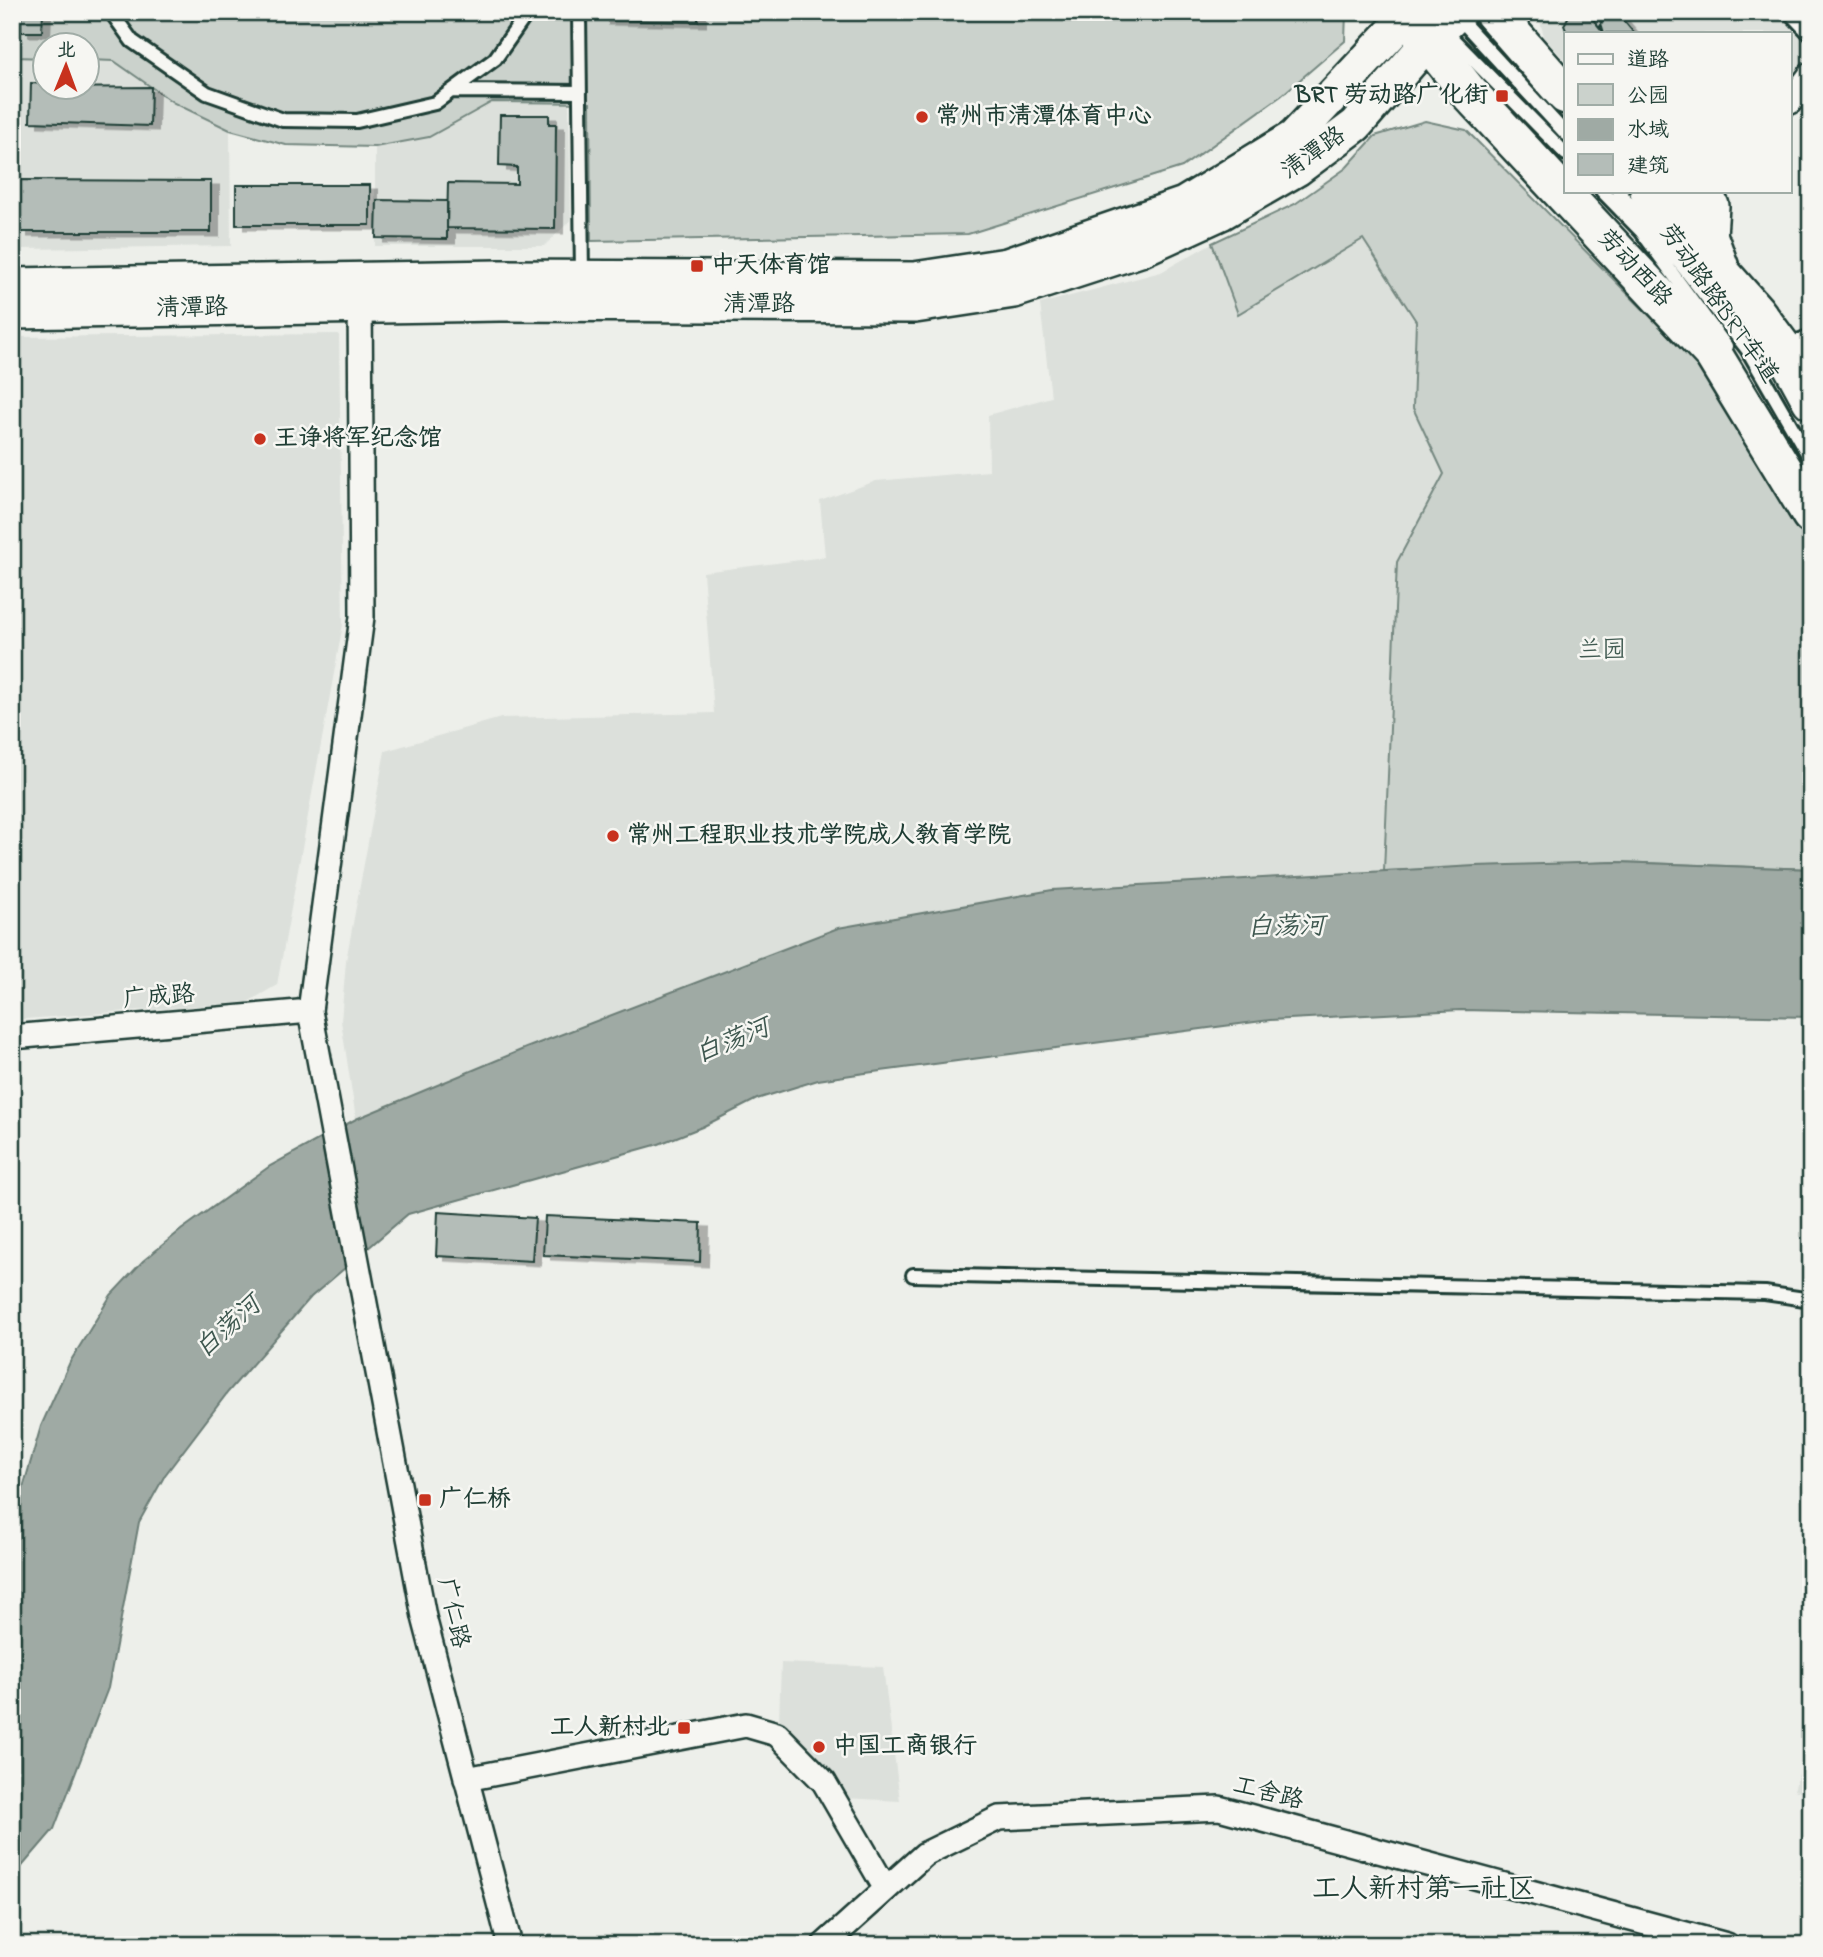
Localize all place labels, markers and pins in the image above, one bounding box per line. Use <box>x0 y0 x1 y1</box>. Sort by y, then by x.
place label: BRT 劳动路广化街 <box>1294 79 1488 114</box>
marker: BRT 劳动路广化街 <box>1494 88 1510 104</box>
place label: 常州市清潭体育中心 <box>936 100 1152 135</box>
marker: 常州市清潭体育中心 <box>914 109 930 125</box>
place label: 中天体育馆 <box>711 249 831 284</box>
marker: 中天体育馆 <box>689 258 705 274</box>
place label: 王诤将军纪念馆 <box>274 422 442 457</box>
marker: 王诤将军纪念馆 <box>252 431 268 447</box>
place label: 常州工程职业技术学院成人教育学院 <box>627 819 1011 854</box>
marker: 常州工程职业技术学院成人教育学院 <box>605 828 621 844</box>
place label: 广仁桥 <box>439 1483 511 1518</box>
marker: 广仁桥 <box>417 1492 433 1508</box>
place label: 工人新村北 <box>550 1711 670 1746</box>
marker: 工人新村北 <box>676 1720 692 1736</box>
place label: 中国工商银行 <box>833 1730 977 1765</box>
marker: 中国工商银行 <box>811 1739 827 1755</box>

